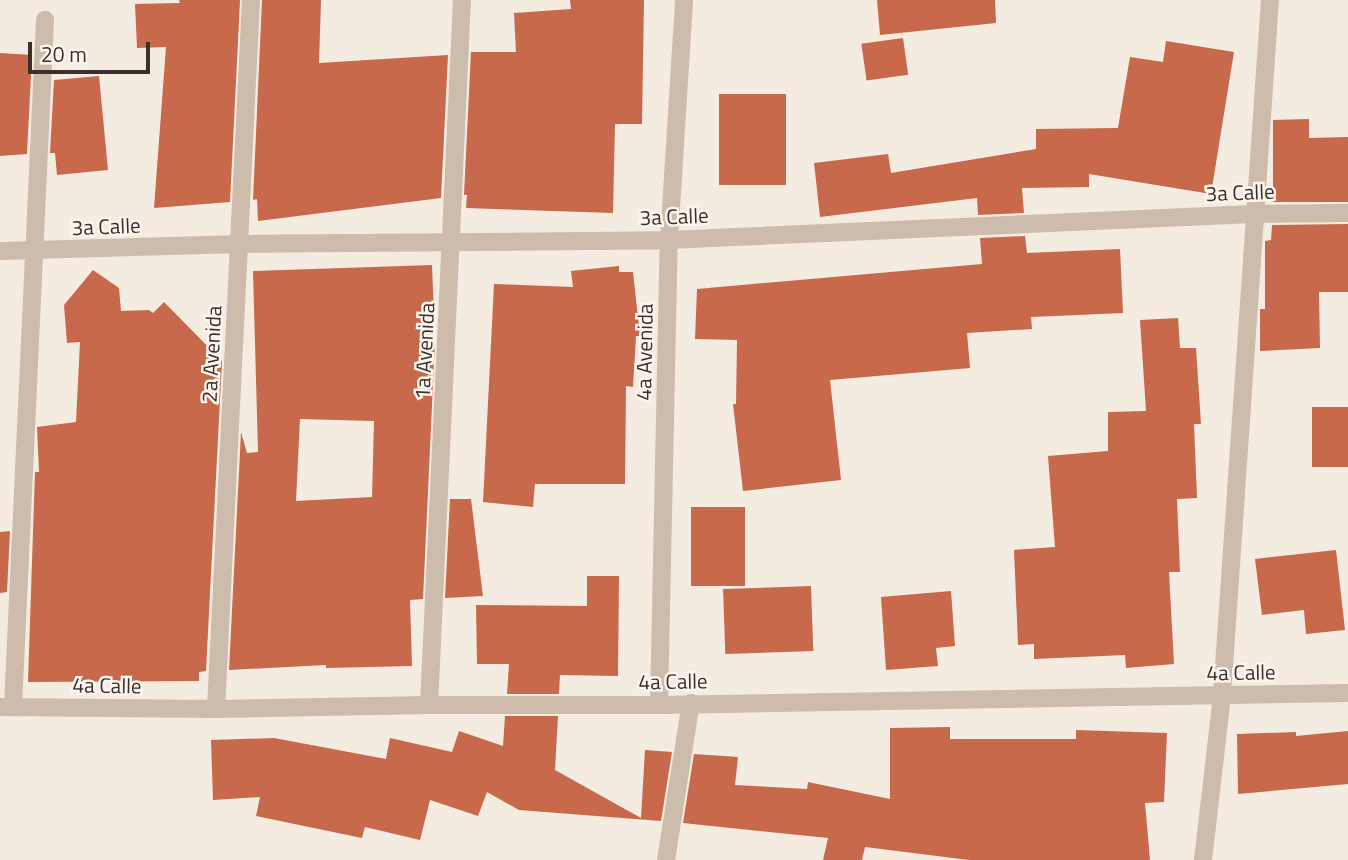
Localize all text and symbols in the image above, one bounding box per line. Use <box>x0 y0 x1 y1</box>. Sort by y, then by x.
scale bar <box>32 28 154 72</box>
text: 20 m <box>41 38 87 70</box>
street label: 3a Calle <box>1205 178 1275 206</box>
street label: 3a Calle <box>639 202 709 230</box>
street label: 3a Calle <box>71 212 141 240</box>
street label: 1a Avenida <box>409 302 439 400</box>
street label: 4a Avenida <box>631 303 657 401</box>
street label: 2a Avenida <box>196 305 226 403</box>
street label: 4a Calle <box>1206 659 1276 685</box>
street label: 4a Calle <box>638 668 708 694</box>
street label: 4a Calle <box>72 672 142 698</box>

